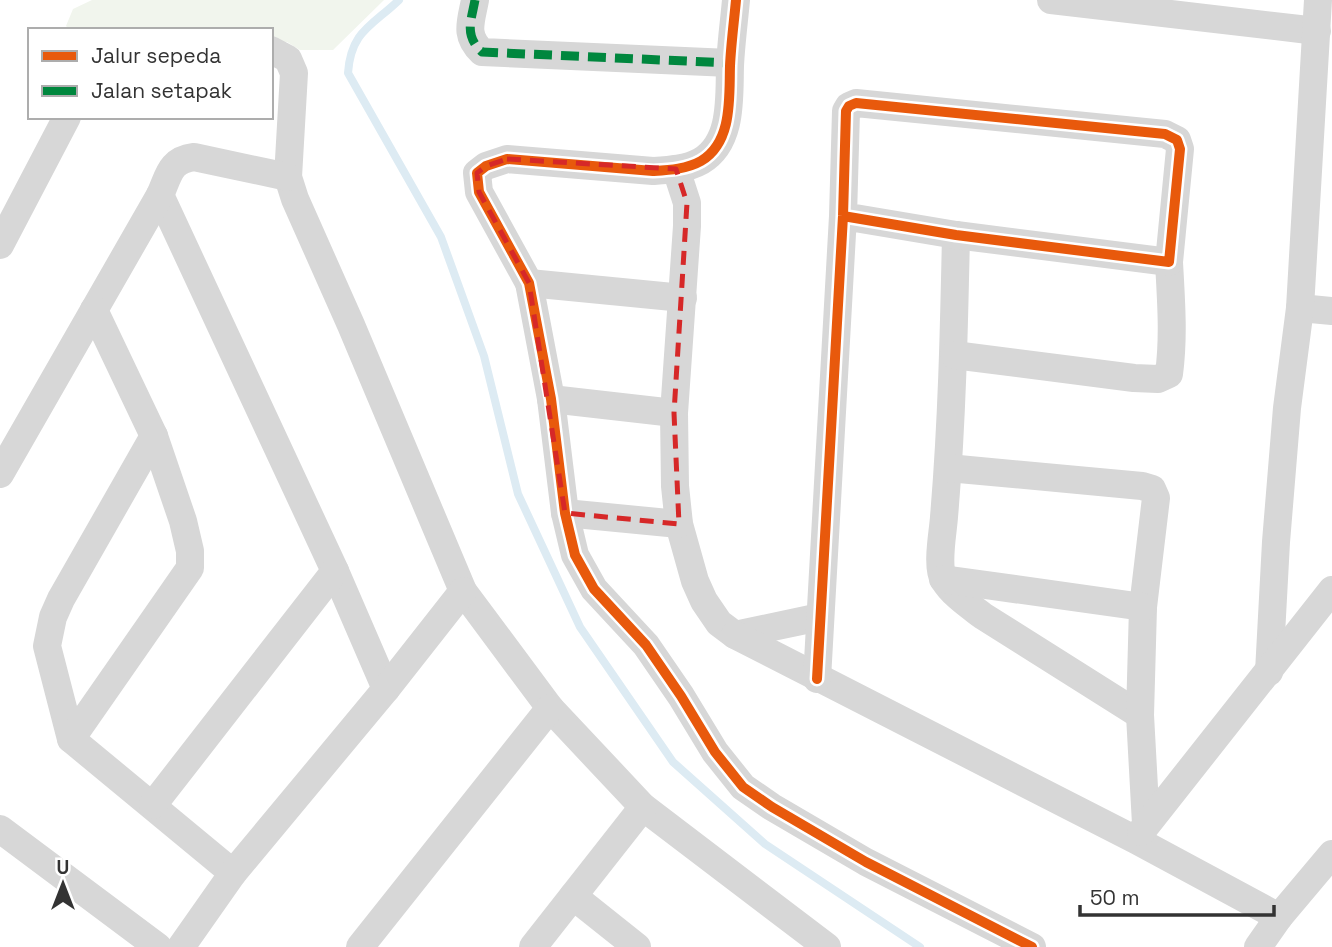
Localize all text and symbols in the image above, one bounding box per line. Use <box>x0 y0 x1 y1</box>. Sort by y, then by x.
legend <box>28 28 273 119</box>
text: Jalur sepeda <box>91 42 221 69</box>
text: Jalan setapak <box>91 77 232 104</box>
north arrow <box>28 849 98 919</box>
text: U <box>57 855 69 880</box>
scale bar <box>1080 874 1274 918</box>
text: 50 m <box>1090 884 1140 911</box>

